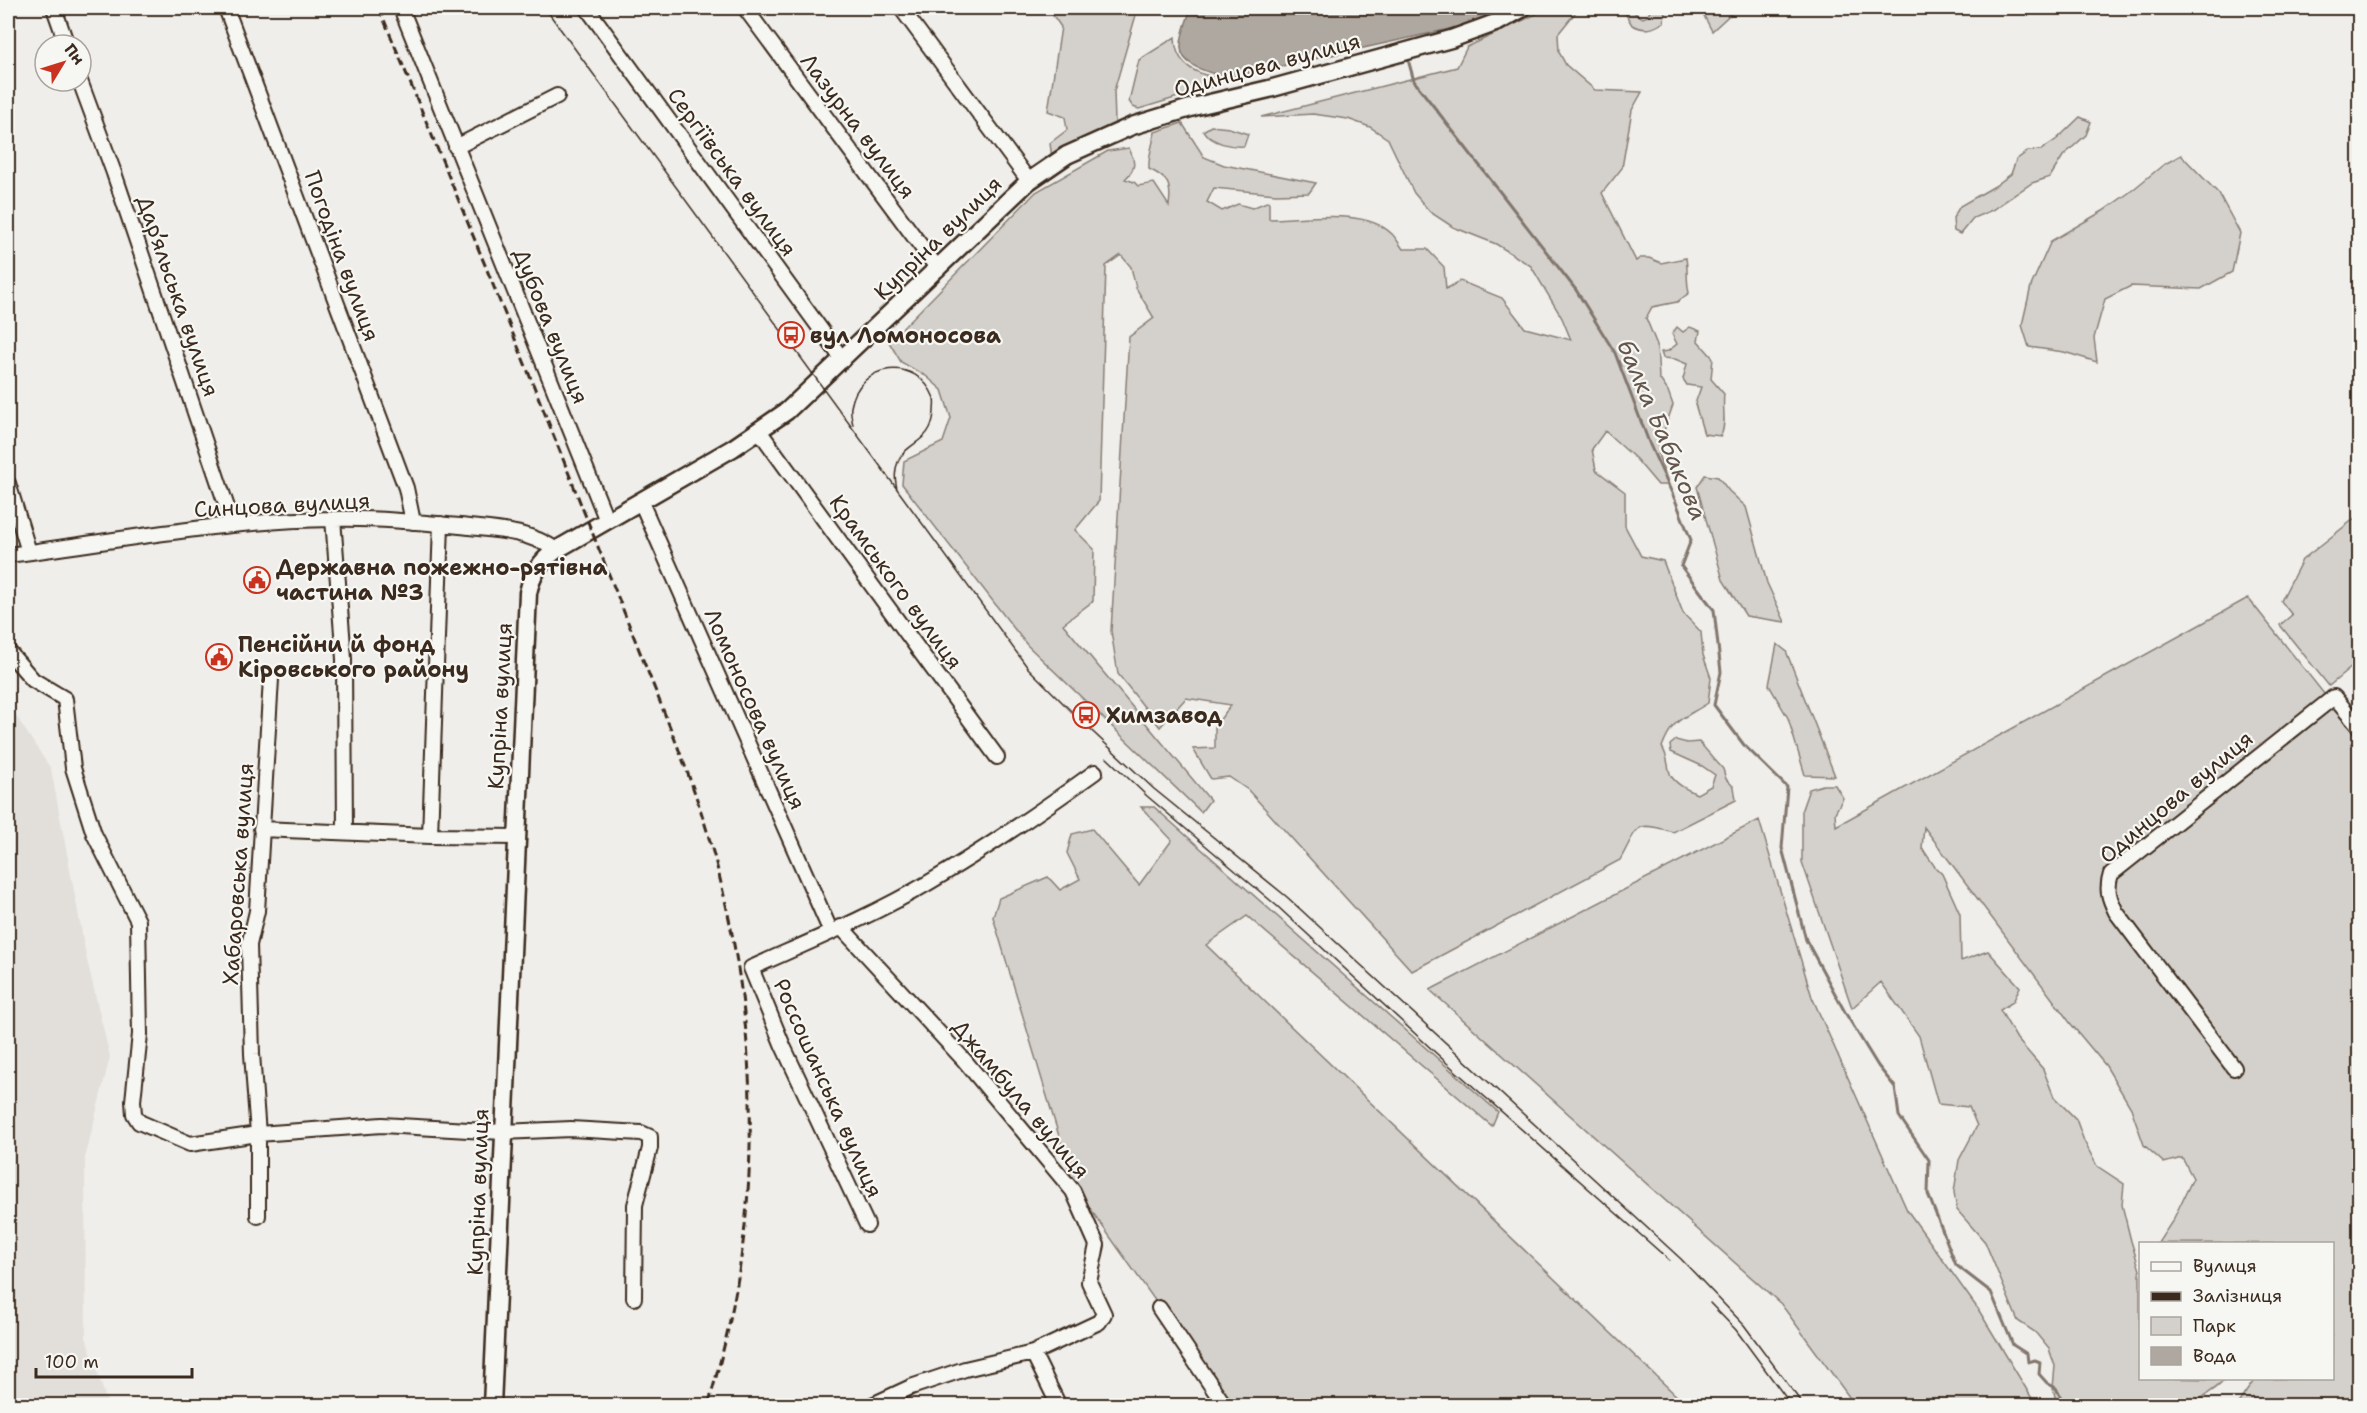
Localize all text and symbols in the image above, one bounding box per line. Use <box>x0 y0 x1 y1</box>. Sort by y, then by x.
street label: Одинцова вулиця <box>1170 26 1364 104</box>
north arrow <box>33 33 93 93</box>
text: Пн <box>60 39 89 69</box>
street label: Лазурна вулиця <box>794 47 922 205</box>
street label: Сергіївська вулиця <box>661 82 803 262</box>
street label: Погодіна вулиця <box>298 167 386 345</box>
street label: Купріна вулиця <box>868 170 1008 306</box>
street label: Дар’яльська вулиця <box>130 192 226 400</box>
street label: Дубова вулиця <box>507 244 595 408</box>
bus stop icon: вул Ломоносова <box>776 320 806 350</box>
place label: вул Ломоносова <box>810 321 1001 350</box>
water label: балка Бабакова <box>1609 335 1715 525</box>
street label: Синцова вулиця <box>193 486 371 524</box>
street label: Крамського вулиця <box>823 489 969 675</box>
place label: Державна пожежно-рятівна частина №3 <box>276 553 607 607</box>
public building icon: Державна пожежно-рятівна частина №3 <box>242 565 272 595</box>
street label: Ломоносова вулиця <box>698 604 812 814</box>
street label: Купріна вулиця <box>481 622 519 790</box>
place label: Пенсійни й фонд Кіровського району <box>238 630 469 684</box>
public building icon: Пенсійни й фонд Кіровського району <box>204 642 234 672</box>
bus stop icon: Химзавод <box>1071 700 1101 730</box>
place label: Химзавод <box>1106 701 1223 730</box>
street label: Одинцова вулиця <box>2093 724 2259 870</box>
street label: Хабаровська вулиця <box>216 762 260 986</box>
street label: Россошанська вулиця <box>767 974 889 1202</box>
street label: Джамбула вулиця <box>946 1013 1096 1185</box>
street label: Купріна вулиця <box>461 1108 495 1276</box>
legend <box>2139 1242 2334 1380</box>
text: Вулиця <box>2193 1254 2257 1278</box>
text: Залізниця <box>2193 1284 2282 1308</box>
text: Парк <box>2193 1314 2236 1338</box>
scale bar <box>36 1341 192 1379</box>
text: Вода <box>2193 1344 2236 1368</box>
text: 100 m <box>45 1350 99 1374</box>

